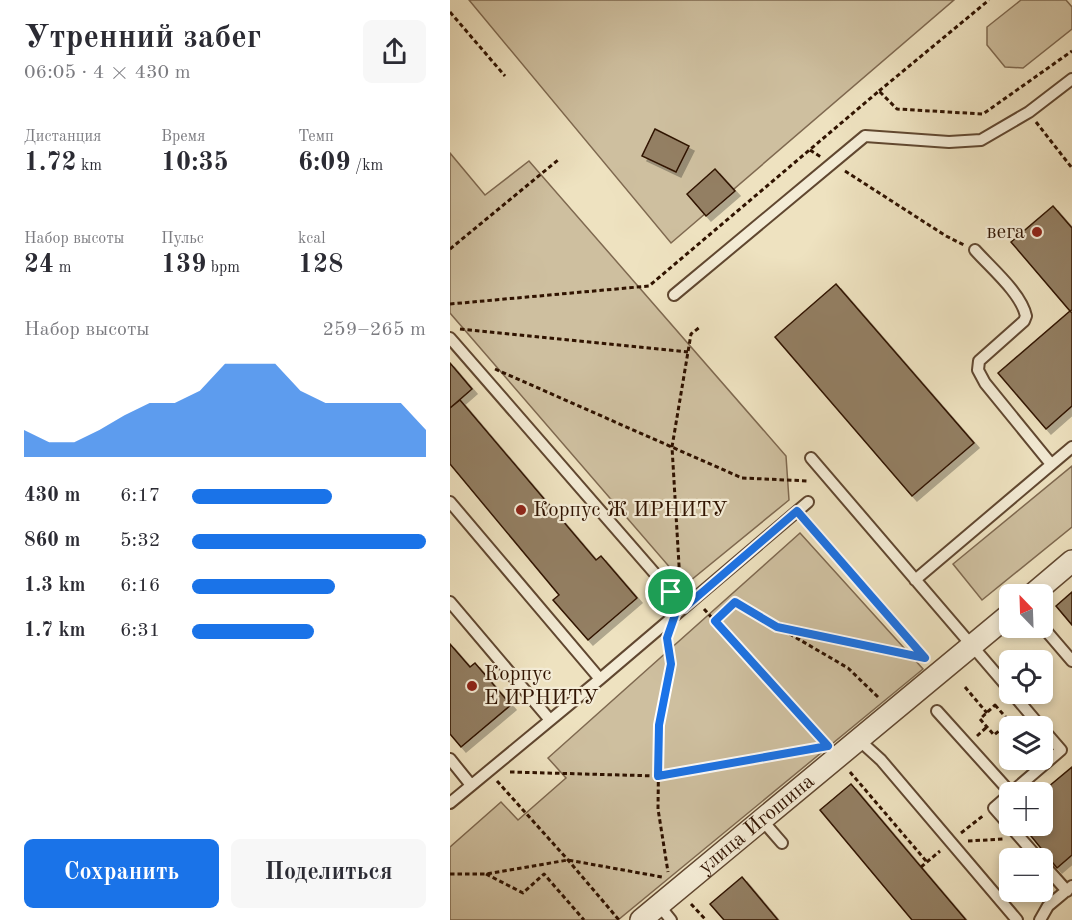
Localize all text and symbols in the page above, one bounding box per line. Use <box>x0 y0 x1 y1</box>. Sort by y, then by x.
button: share <box>363 20 426 83</box>
text: Утренний забег <box>24 22 261 55</box>
text: 06:05 · 4 × 430 m <box>24 63 191 83</box>
text: Дистанция <box>24 129 101 145</box>
text: Время <box>161 129 205 145</box>
text: Темп <box>298 129 334 145</box>
text: 1.72 <box>24 150 77 176</box>
text: 10:35 <box>161 150 229 176</box>
text: 6:09 <box>298 150 351 176</box>
text: km <box>77 158 102 174</box>
text: /km <box>351 158 383 174</box>
place label: вега <box>986 222 1025 243</box>
marker: вега <box>1030 225 1044 239</box>
text: Набор высоты <box>24 231 124 247</box>
text: Пульс <box>161 231 204 247</box>
text: kcal <box>298 231 326 247</box>
text: 24 <box>24 252 54 278</box>
text: 139 <box>161 252 206 278</box>
text: 128 <box>298 252 343 278</box>
text: m <box>54 260 71 276</box>
text: bpm <box>206 260 240 276</box>
text: Набор высоты <box>24 320 150 340</box>
text: 259–265 m <box>323 320 426 340</box>
text: 430 m <box>24 486 80 506</box>
text: 6:17 <box>120 486 160 506</box>
place label: Корпус Ж ИРНИТУ <box>533 500 728 521</box>
marker: Корпус Ж ИРНИТУ <box>514 503 528 517</box>
text: 860 m <box>24 531 80 551</box>
text: 5:32 <box>120 531 160 551</box>
pin <box>645 566 696 617</box>
icon: arrive <box>654 575 687 608</box>
text: 1.3 km <box>24 576 86 596</box>
text: 6:16 <box>120 576 160 596</box>
north arrow <box>999 584 1053 638</box>
map controls <box>999 584 1053 902</box>
text: 1.7 km <box>24 621 86 641</box>
text: 6:31 <box>120 621 160 641</box>
button: locate <box>999 650 1053 704</box>
place label: Корпус Е ИРНИТУ <box>484 664 599 709</box>
marker: Корпус Е ИРНИТУ <box>465 679 479 693</box>
button: layers <box>999 716 1053 770</box>
street label: улица Игошина <box>695 770 818 878</box>
button: + <box>999 782 1053 836</box>
button: Сохранить <box>24 839 219 908</box>
button: Поделиться <box>231 839 426 908</box>
button: − <box>999 848 1053 902</box>

